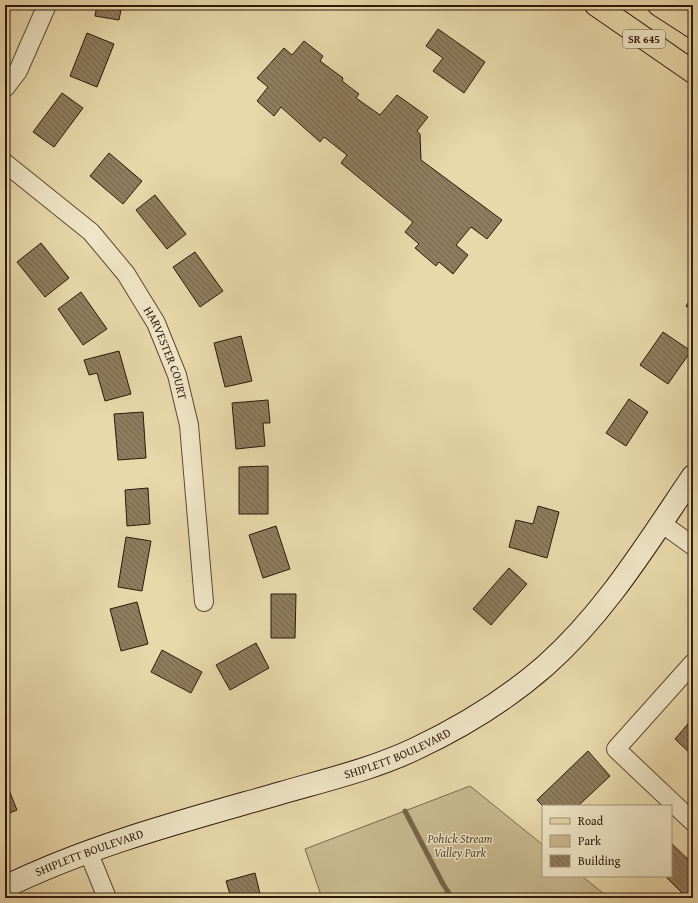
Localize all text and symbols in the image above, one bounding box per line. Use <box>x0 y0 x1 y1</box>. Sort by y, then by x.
road number: SR 645 <box>623 30 665 48</box>
street label: HARVESTER COURT <box>140 303 192 401</box>
street label: SHIPLETT BOULEVARD <box>342 724 454 783</box>
legend <box>542 805 672 877</box>
text: Road <box>578 812 604 829</box>
street label: SHIPLETT BOULEVARD <box>32 825 145 880</box>
park label: Pohick Stream Valley Park <box>426 830 493 861</box>
text: Park <box>578 832 602 849</box>
text: Building <box>578 852 621 869</box>

